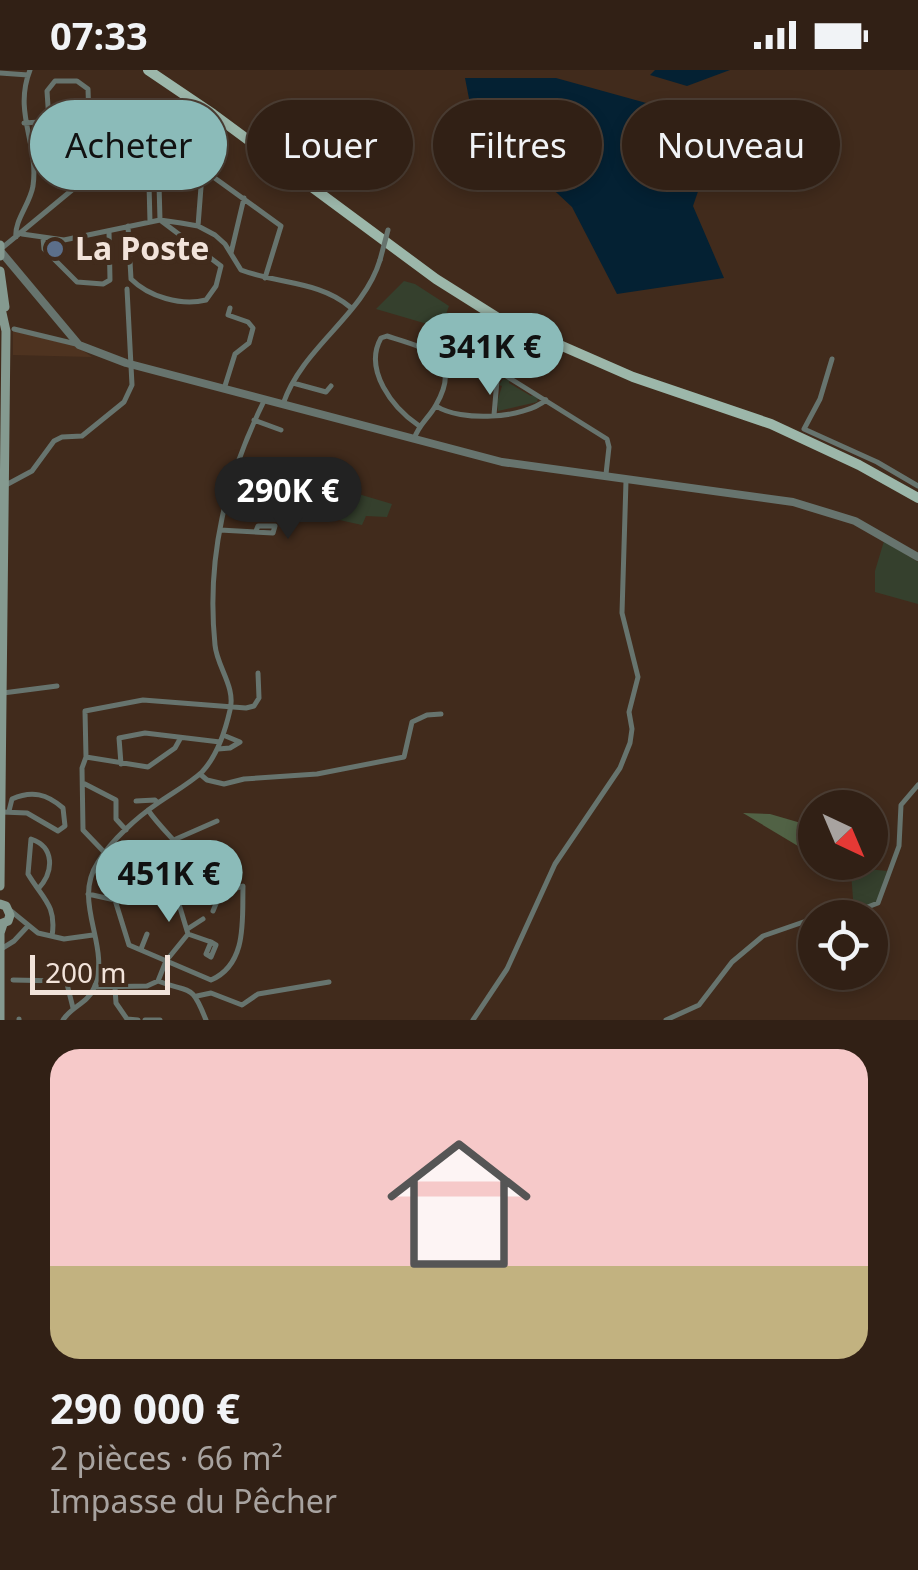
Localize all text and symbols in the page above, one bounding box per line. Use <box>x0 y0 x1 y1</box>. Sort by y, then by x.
text: 07:33 <box>50 9 148 61</box>
chip: Acheter <box>30 100 227 190</box>
chip: Louer <box>247 100 413 190</box>
chip: Filtres <box>433 100 602 190</box>
chip: Nouveau <box>622 100 840 190</box>
place label: La Poste <box>75 226 209 269</box>
marker: La Poste <box>44 238 66 260</box>
pin: 341K € <box>409 313 571 398</box>
text: 341K € <box>439 324 541 367</box>
pin: 290K € <box>207 457 369 542</box>
text: 290K € <box>237 468 339 511</box>
north arrow <box>798 790 888 880</box>
map controls <box>798 790 888 990</box>
pin: 451K € <box>88 840 250 925</box>
text: 451K € <box>118 851 220 894</box>
button: locate <box>798 900 888 990</box>
scale bar <box>30 950 170 994</box>
text: 200 m <box>45 953 127 991</box>
icon: home <box>369 1114 549 1294</box>
text: 290 000 € <box>50 1379 240 1436</box>
text: 2 pièces · 66 m² <box>50 1436 283 1479</box>
text: Impasse du Pêcher <box>50 1479 337 1522</box>

